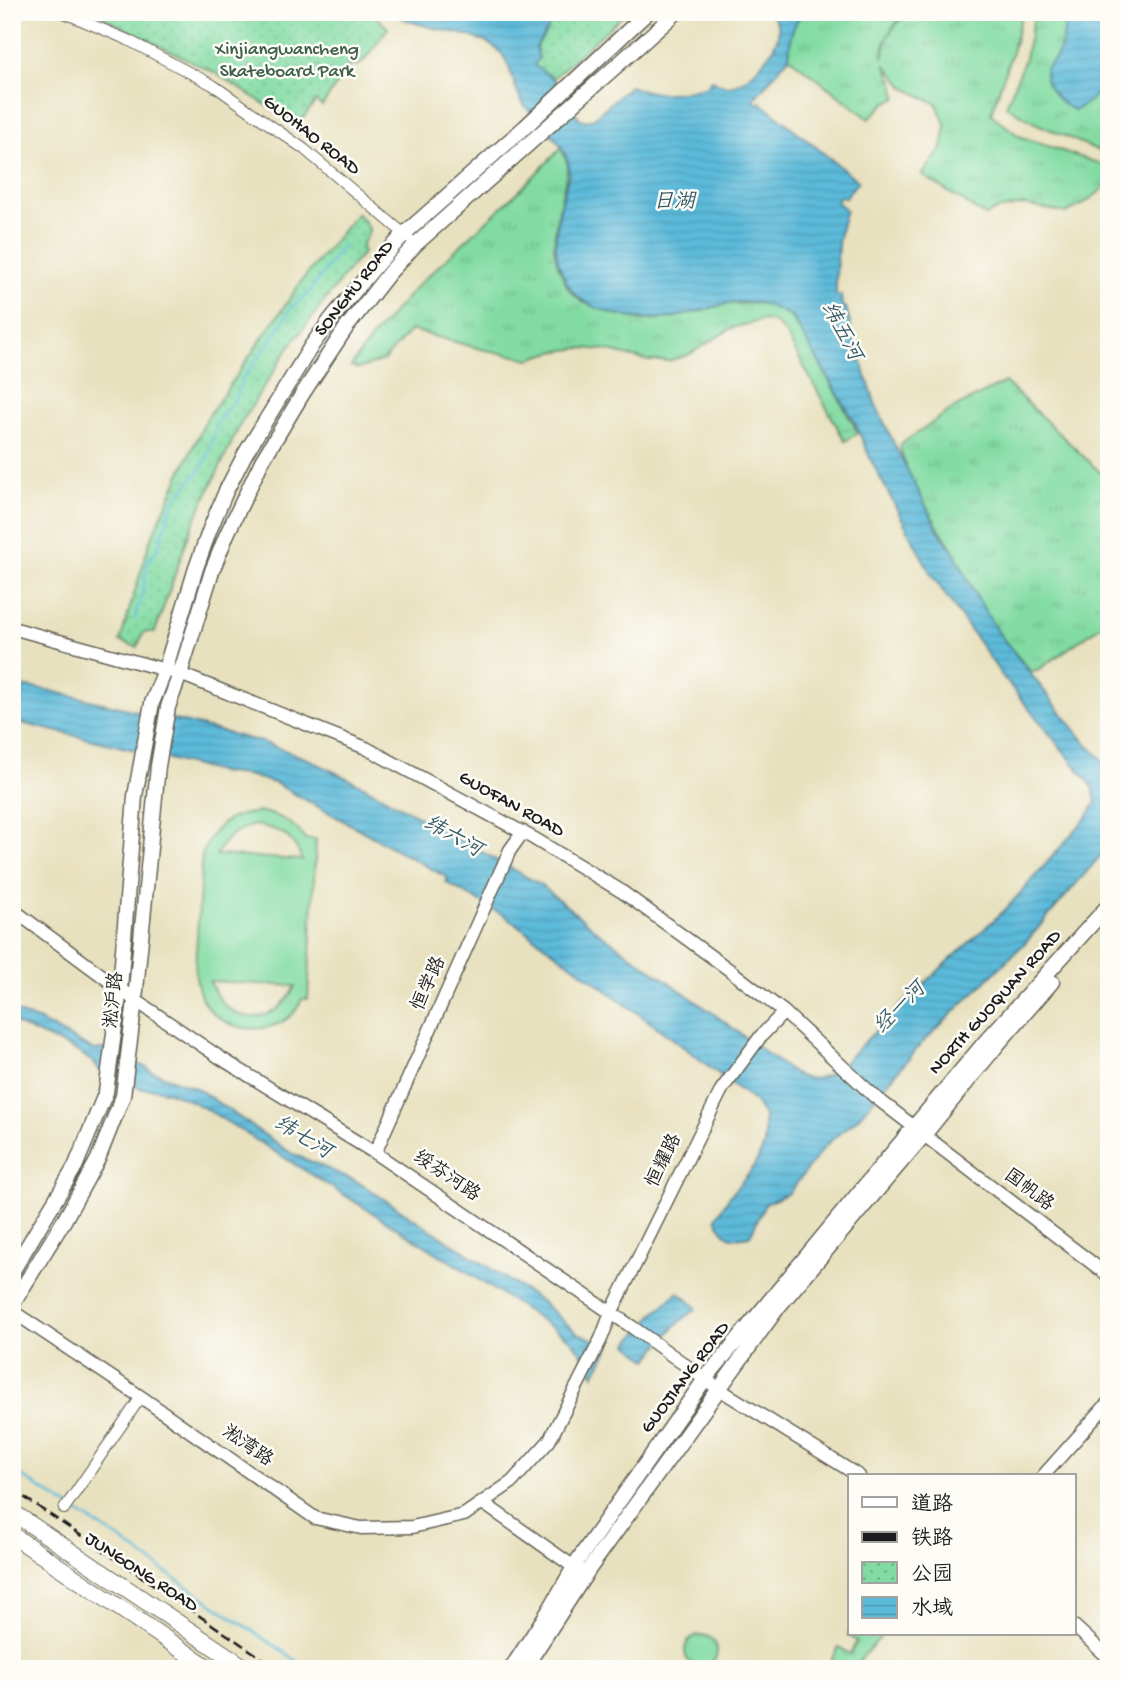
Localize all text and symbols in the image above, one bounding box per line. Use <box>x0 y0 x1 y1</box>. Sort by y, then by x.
park label: Xinjiangwancheng Skateboard Park <box>214 39 359 84</box>
street label: GUOHAO ROAD <box>258 91 365 182</box>
water label: 日湖 <box>653 191 697 216</box>
street label: SONGHU ROAD <box>310 236 400 342</box>
water label: 纬五河 <box>814 297 869 368</box>
street label: GUOFAN ROAD <box>454 767 568 844</box>
water label: 纬六河 <box>418 810 489 866</box>
street label: NORTH GUOQUAN ROAD <box>925 925 1068 1080</box>
street label: 恒学路 <box>407 953 452 1015</box>
street label: 淞沪路 <box>100 970 129 1030</box>
water label: 经一河 <box>869 975 934 1040</box>
water label: 纬七河 <box>269 1110 339 1167</box>
street label: 恒耀路 <box>641 1130 688 1192</box>
street label: 绥芬河路 <box>408 1145 484 1208</box>
street label: 国帆路 <box>998 1164 1058 1217</box>
street label: GUOJIANG ROAD <box>636 1317 736 1438</box>
street label: 淞湾路 <box>217 1420 278 1473</box>
legend <box>848 1474 1076 1636</box>
text: 道路 <box>911 1492 953 1519</box>
text: 铁路 <box>911 1526 953 1553</box>
street label: JUNGONG ROAD <box>80 1528 203 1619</box>
text: 公园 <box>911 1563 953 1589</box>
text: 水域 <box>911 1596 953 1623</box>

